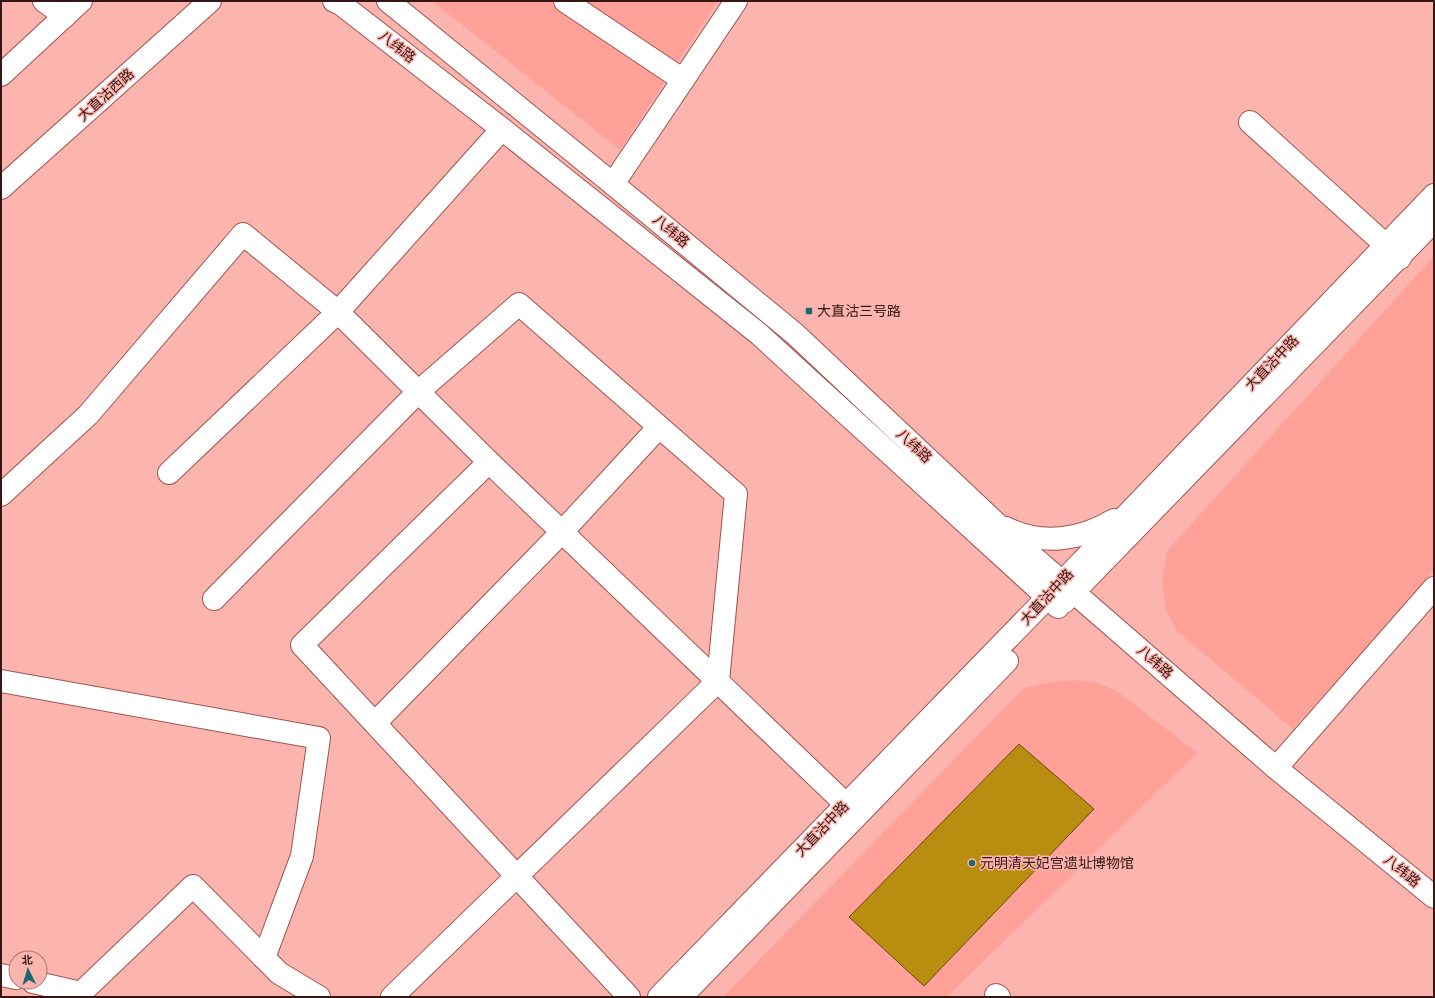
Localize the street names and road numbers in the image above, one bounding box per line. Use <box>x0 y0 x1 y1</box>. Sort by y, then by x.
street label: 八纬路 <box>375 27 419 67</box>
street label: 大直沽西路 <box>74 65 138 125</box>
street label: 八纬路 <box>649 211 693 251</box>
street label: 大直沽中路 <box>1242 332 1302 394</box>
street label: 八纬路 <box>893 425 935 467</box>
street label: 大直沽中路 <box>1017 566 1077 628</box>
street label: 八纬路 <box>1134 642 1176 682</box>
street label: 大直沽中路 <box>792 798 852 860</box>
street label: 八纬路 <box>1380 851 1424 891</box>

